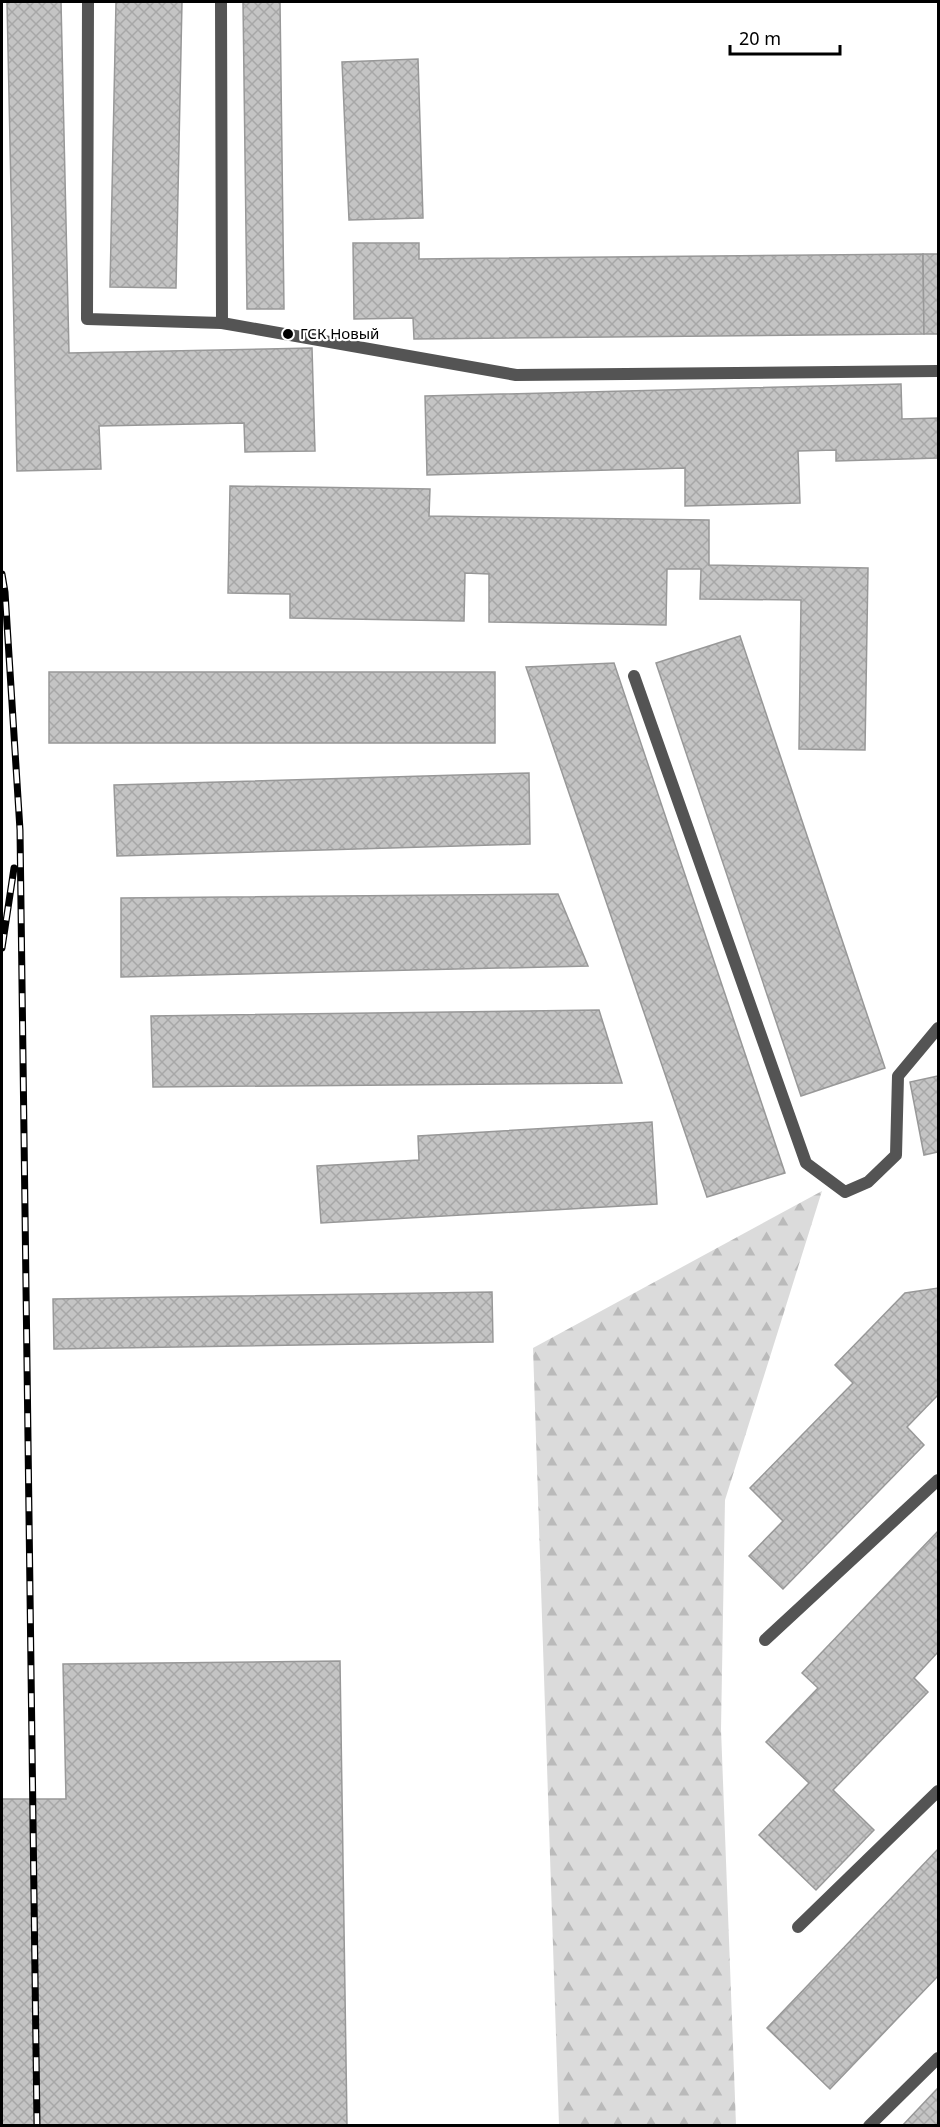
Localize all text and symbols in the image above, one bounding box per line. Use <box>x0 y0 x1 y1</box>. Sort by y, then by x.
scale bar <box>730 18 840 56</box>
text: 20 m <box>739 26 781 50</box>
place label: ГСК Новый <box>300 323 379 343</box>
marker: ГСК Новый <box>281 327 295 341</box>

